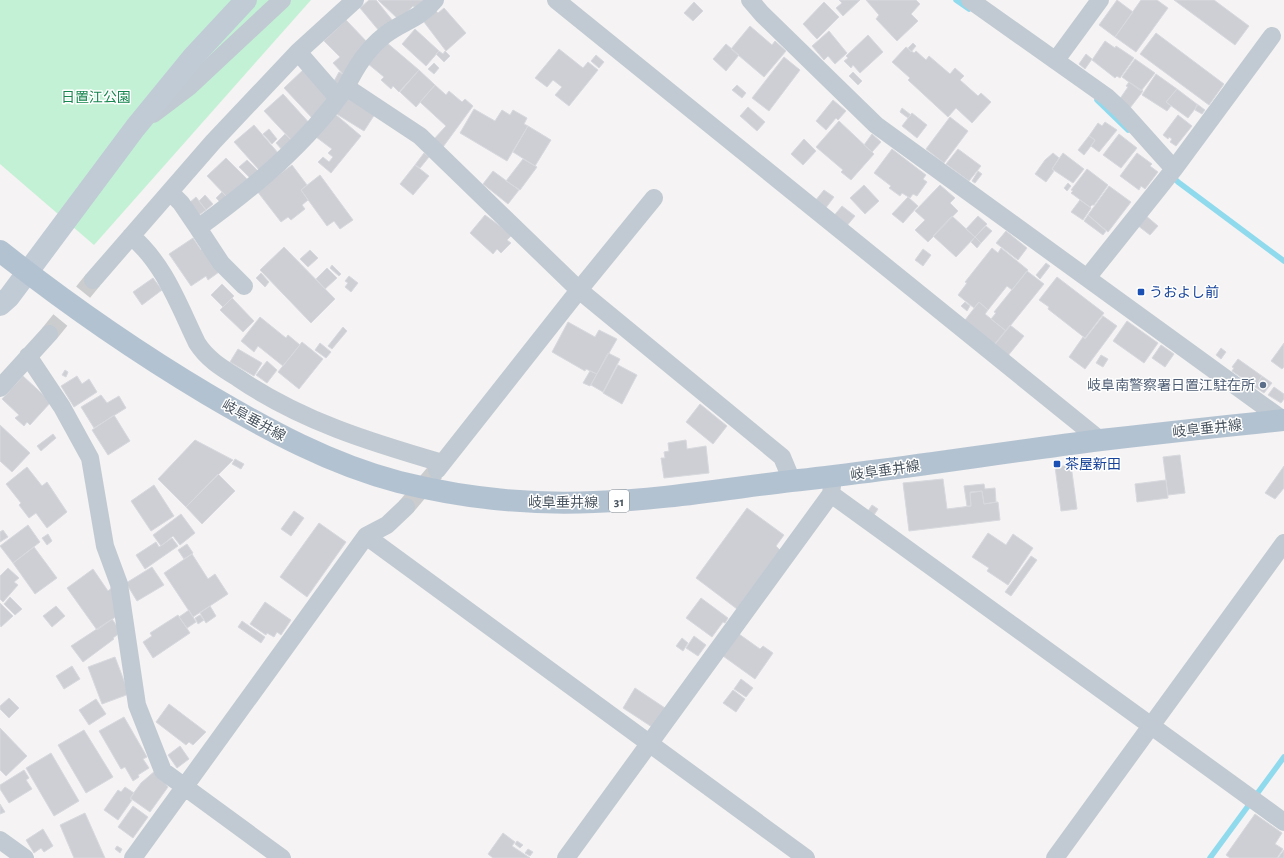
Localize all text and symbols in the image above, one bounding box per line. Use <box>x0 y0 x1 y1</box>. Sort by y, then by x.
park label: 日置江公園 <box>61 90 131 105</box>
place label: うおよし前 <box>1149 284 1219 300</box>
marker: うおよし前 <box>1136 287 1146 297</box>
place label: 岐阜南警察署日置江駐在所 <box>1087 378 1255 393</box>
marker: 岐阜南警察署日置江駐在所 <box>1258 380 1268 390</box>
street label: 岐阜垂井線 <box>220 396 288 444</box>
street label: 岐阜垂井線 <box>1171 416 1243 440</box>
street label: 岐阜垂井線 <box>849 457 921 483</box>
place label: 茶屋新田 <box>1065 457 1121 472</box>
marker: 茶屋新田 <box>1052 459 1062 469</box>
road number: 31 <box>609 490 629 512</box>
street label: 岐阜垂井線 <box>528 494 598 510</box>

